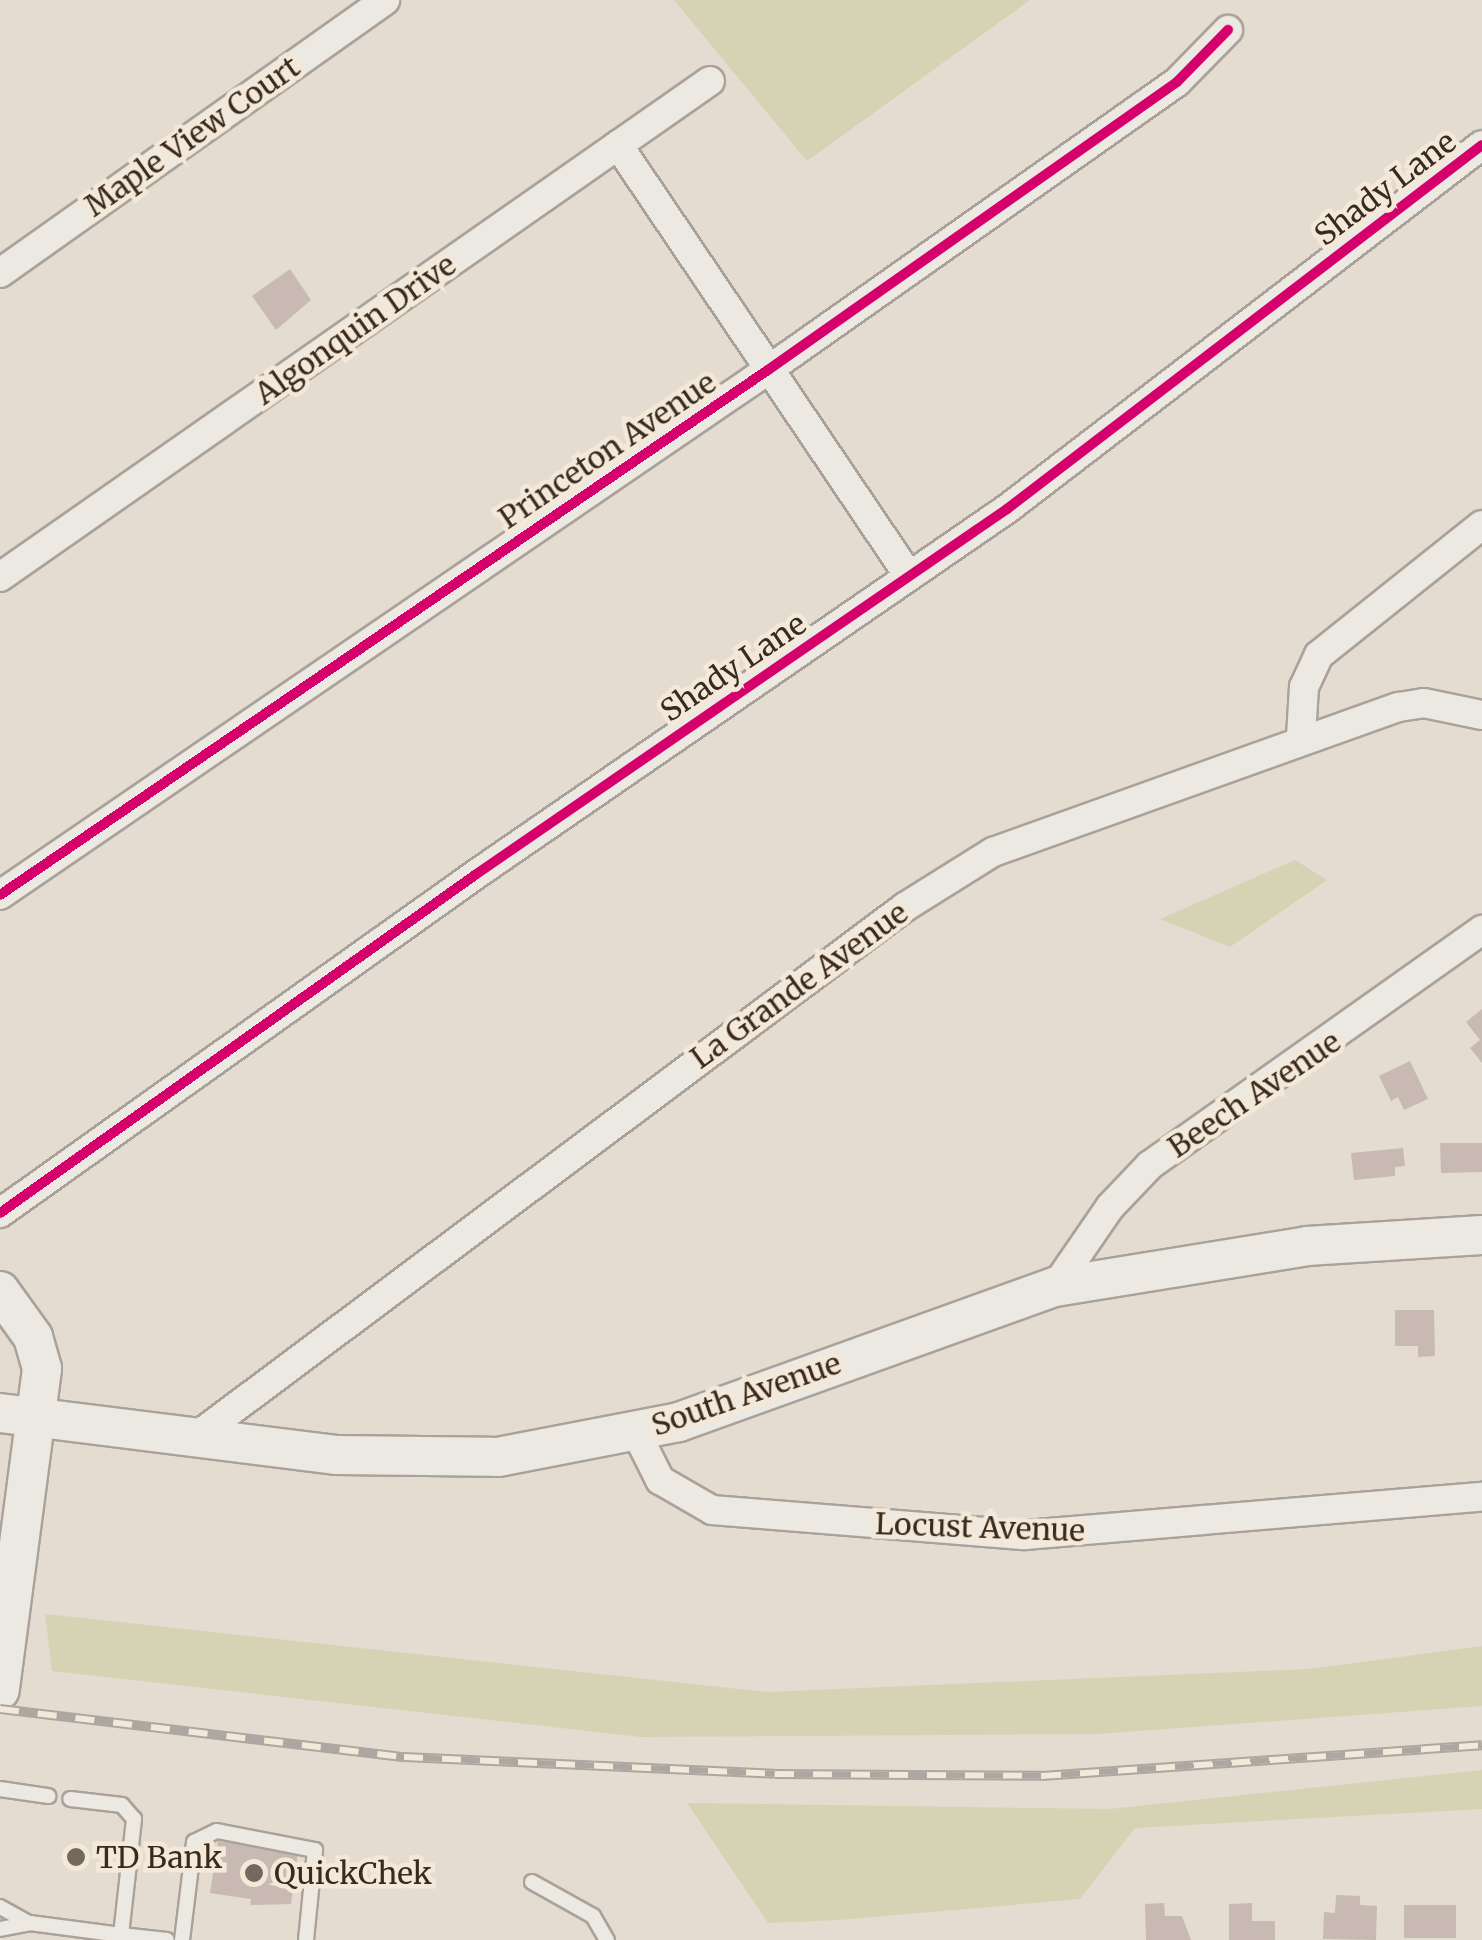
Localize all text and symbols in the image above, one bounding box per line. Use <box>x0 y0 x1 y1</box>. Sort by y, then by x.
street label: Maple View Court <box>78 48 306 224</box>
street label: Shady Lane <box>1307 123 1463 253</box>
street label: Algonquin Drive <box>248 246 462 412</box>
street label: Princeton Avenue <box>492 364 722 536</box>
street label: Shady Lane <box>654 605 812 729</box>
street label: La Grande Avenue <box>683 894 915 1076</box>
street label: Beech Avenue <box>1161 1023 1347 1165</box>
street label: South Avenue <box>647 1345 845 1443</box>
street label: Locust Avenue <box>874 1505 1086 1549</box>
place label: TD Bank <box>96 1839 222 1875</box>
marker: TD Bank <box>65 1846 87 1868</box>
place label: QuickChek <box>274 1855 432 1891</box>
marker: QuickChek <box>243 1862 265 1884</box>

